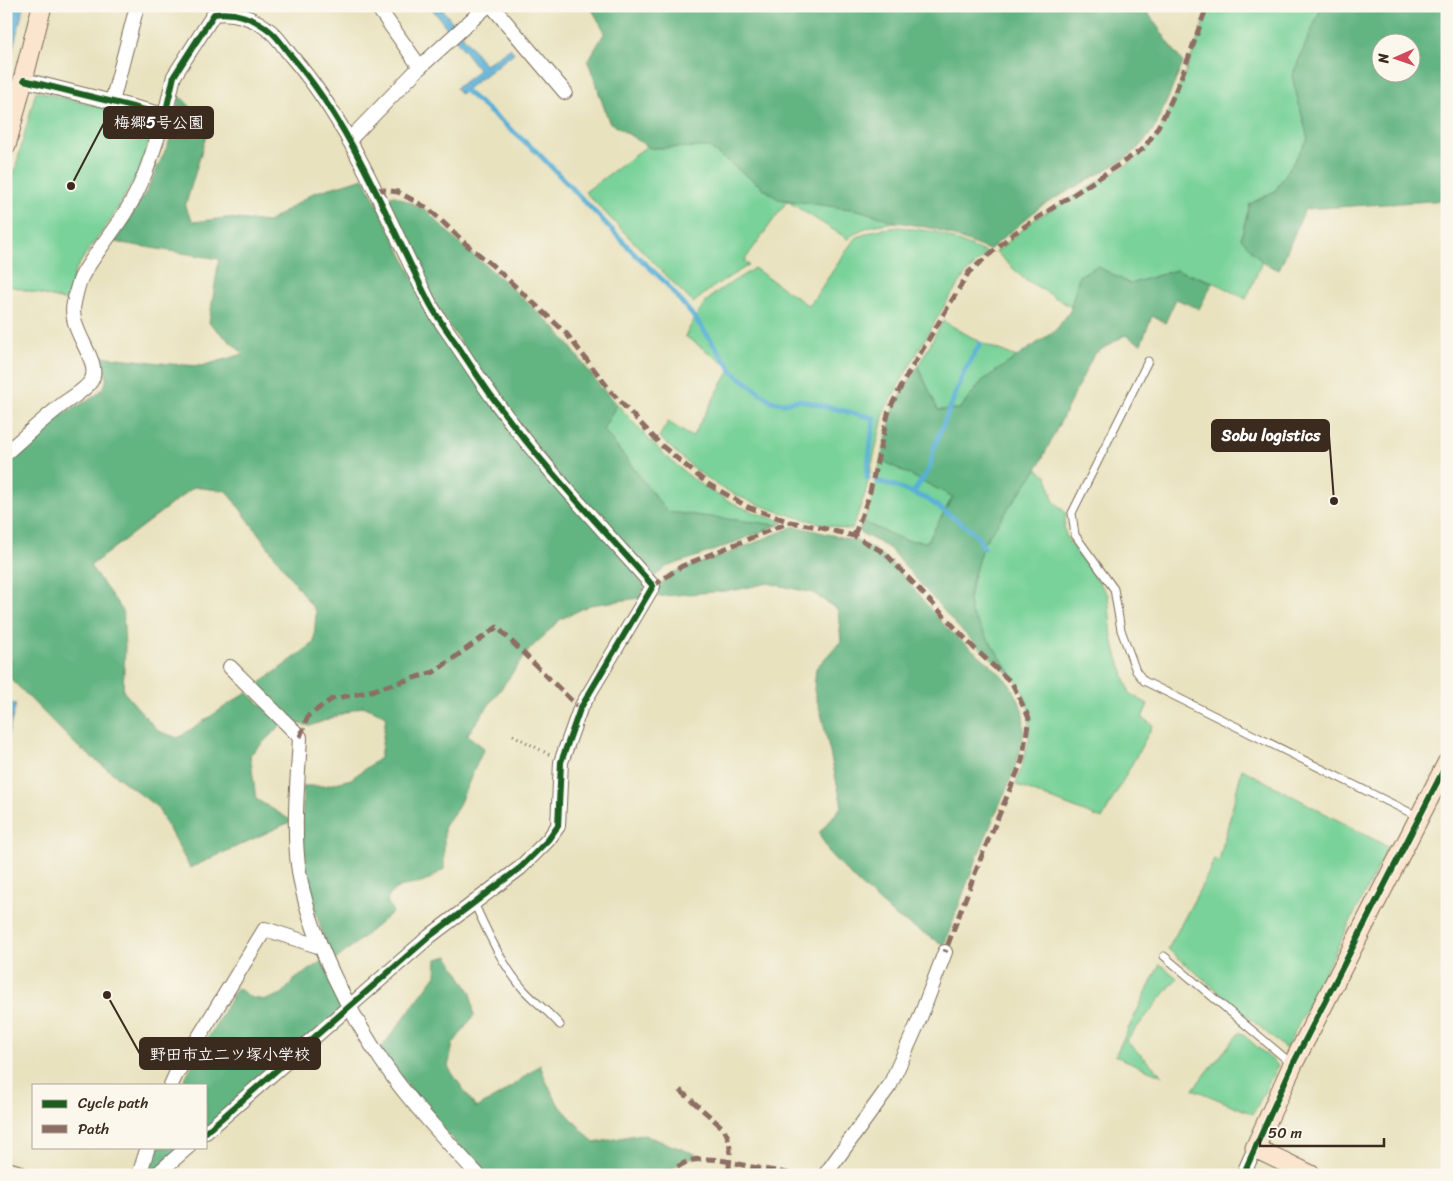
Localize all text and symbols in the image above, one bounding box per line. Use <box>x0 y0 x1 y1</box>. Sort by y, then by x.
north arrow <box>1370 32 1420 82</box>
text: N <box>1371 53 1396 65</box>
callout: 梅郷5号公園 <box>104 107 213 138</box>
text: 梅郷5号公園 <box>114 108 204 137</box>
callout: Sobu logistics <box>1212 420 1329 451</box>
text: Sobu logistics <box>1221 421 1321 450</box>
callout: 野田市立二ツ塚小学校 <box>140 1038 320 1069</box>
text: 野田市立二ツ塚小学校 <box>150 1040 310 1069</box>
legend <box>32 1084 208 1148</box>
text: Cycle path <box>78 1090 149 1116</box>
text: Path <box>78 1116 109 1142</box>
scale bar <box>1260 1116 1384 1148</box>
text: 50 m <box>1268 1120 1303 1146</box>

